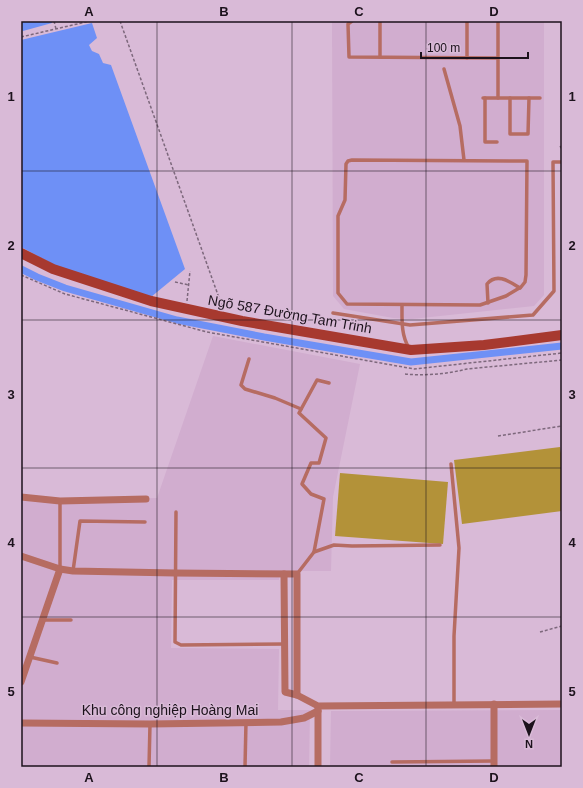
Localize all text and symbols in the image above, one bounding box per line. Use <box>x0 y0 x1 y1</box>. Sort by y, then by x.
text: A <box>84 4 94 19</box>
text: B <box>219 4 229 19</box>
text: C <box>354 4 364 19</box>
text: D <box>489 4 499 19</box>
scale bar <box>421 34 528 60</box>
text: 100 m <box>427 41 460 55</box>
text: 1 <box>7 89 15 104</box>
text: 1 <box>568 89 576 104</box>
text: 2 <box>7 238 15 253</box>
text: 2 <box>568 238 576 253</box>
street label: Ngõ 587 Đường Tam Trinh <box>207 292 373 336</box>
text: 3 <box>7 387 15 402</box>
text: 3 <box>568 387 576 402</box>
text: 4 <box>7 535 15 550</box>
text: 4 <box>568 535 576 550</box>
text: 5 <box>7 684 15 699</box>
text: 5 <box>568 684 576 699</box>
street label: Khu công nghiệp Hoàng Mai <box>82 702 258 718</box>
north arrow <box>509 714 549 754</box>
text: N <box>525 738 533 750</box>
text: A <box>84 770 94 785</box>
text: B <box>219 770 229 785</box>
text: C <box>354 770 364 785</box>
text: D <box>489 770 499 785</box>

